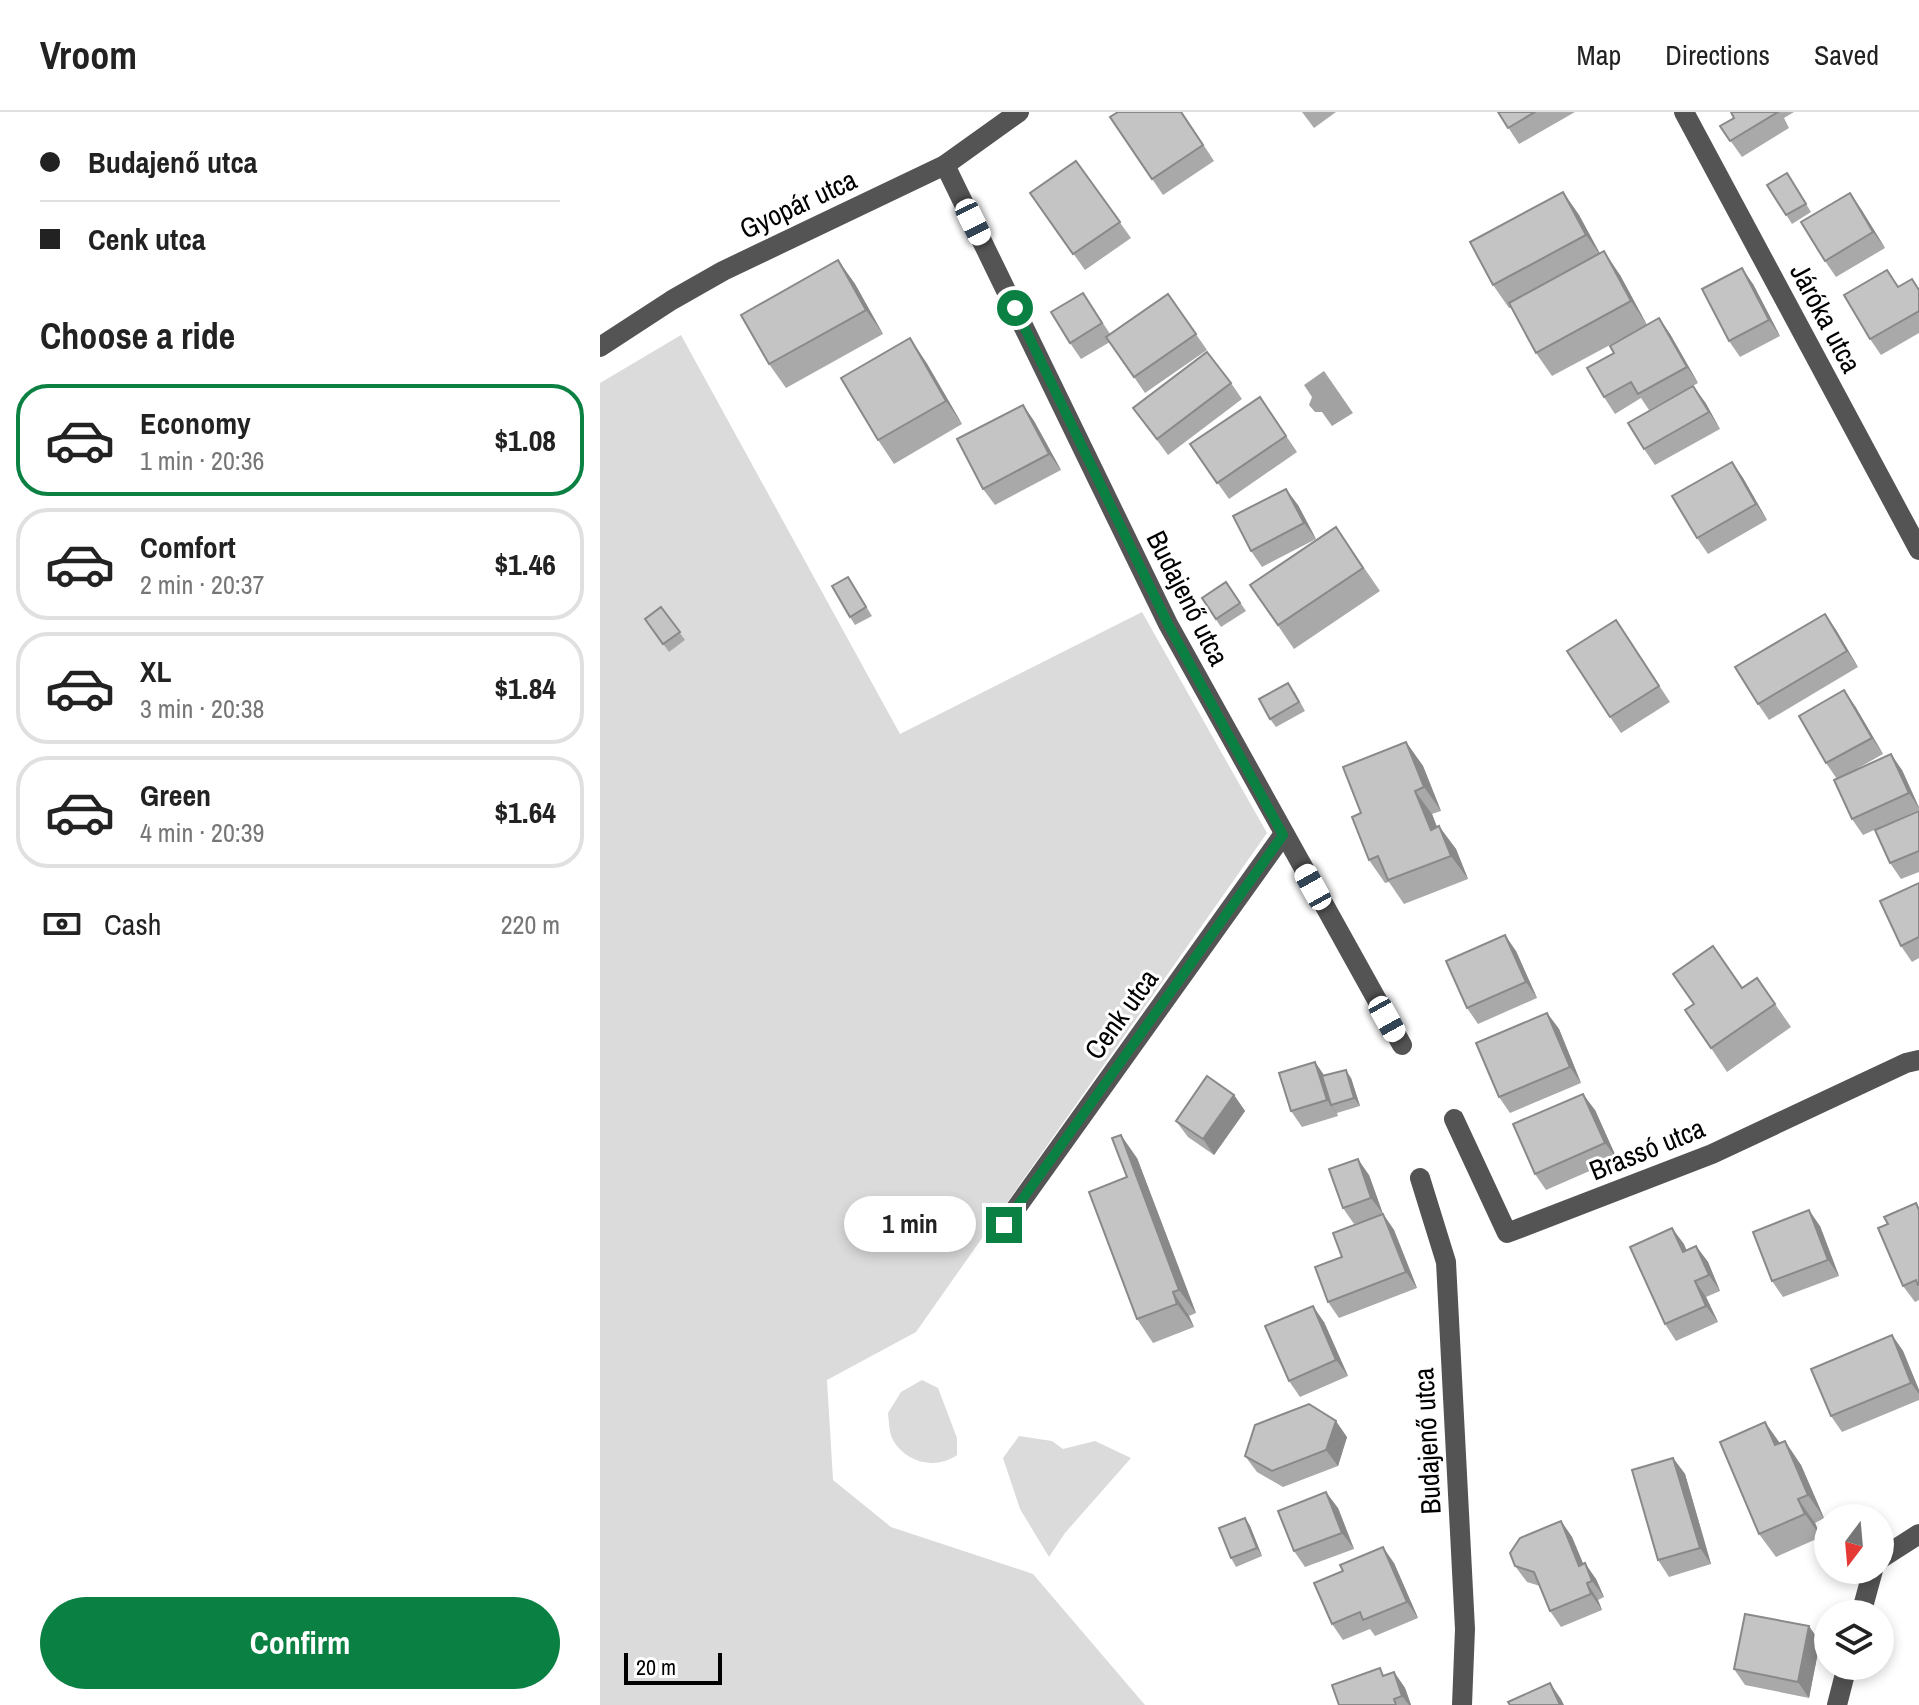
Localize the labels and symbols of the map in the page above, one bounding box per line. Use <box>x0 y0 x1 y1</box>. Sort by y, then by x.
street label: Gyopár utca <box>733 160 863 248</box>
car <box>952 195 994 249</box>
street label: Járóka utca <box>1781 257 1871 380</box>
route start <box>997 290 1033 326</box>
street label: Budajenő utca <box>1138 524 1238 672</box>
car <box>1291 860 1335 914</box>
street label: Cenk utca <box>1075 961 1167 1067</box>
car <box>1365 992 1409 1046</box>
street label: Brassó utca <box>1584 1109 1711 1189</box>
callout: 1 min <box>844 1197 976 1253</box>
route end <box>986 1207 1022 1243</box>
street label: Budajenő utca <box>1404 1366 1450 1515</box>
north arrow <box>1814 1504 1894 1584</box>
scale bar <box>624 1649 722 1685</box>

